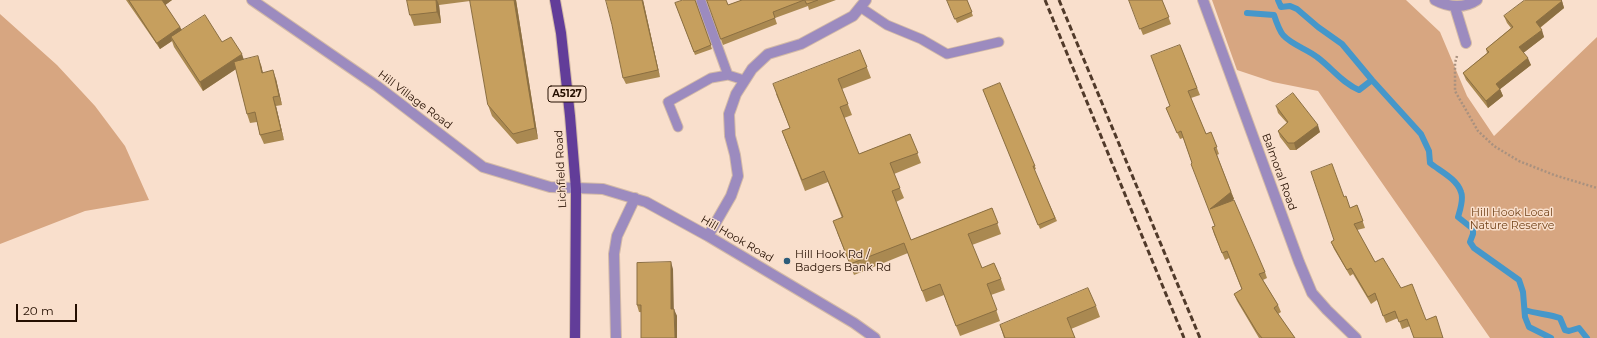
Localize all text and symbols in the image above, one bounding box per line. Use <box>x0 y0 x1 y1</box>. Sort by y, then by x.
street label: Hill Village Road <box>375 68 455 132</box>
road number: A5127 <box>548 86 586 102</box>
street label: Lichfield Road <box>552 130 570 208</box>
street label: Balmoral Road <box>1259 132 1299 212</box>
park label: Hill Hook Local Nature Reserve <box>1470 206 1554 232</box>
street label: Hill Hook Road <box>698 213 776 265</box>
place label: Hill Hook Rd / Badgers Bank Rd <box>795 248 891 274</box>
marker: Hill Hook Rd / Badgers Bank Rd <box>782 256 792 266</box>
scale bar <box>18 296 79 322</box>
text: 20 m <box>23 303 54 318</box>

